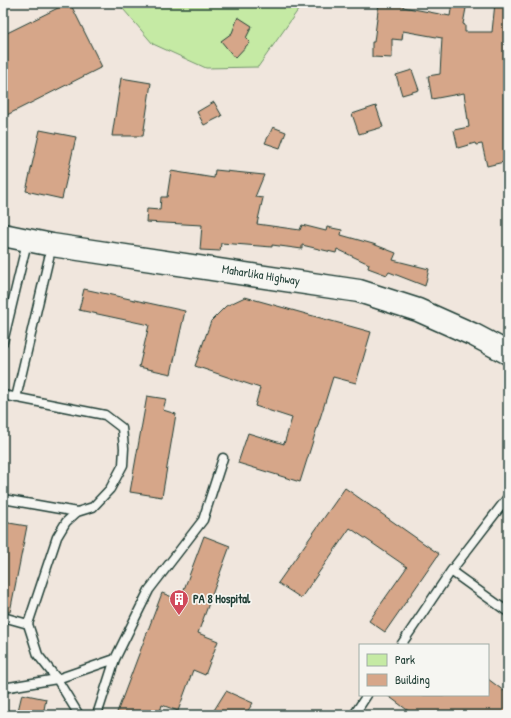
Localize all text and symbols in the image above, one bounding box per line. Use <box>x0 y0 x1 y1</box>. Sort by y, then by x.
street label: Maharlika Highway <box>221 260 301 289</box>
building icon: PA 8 Hospital <box>168 588 190 616</box>
place label: PA 8 Hospital <box>193 590 251 608</box>
legend <box>359 644 489 696</box>
text: Park <box>395 651 415 668</box>
text: Building <box>395 671 430 688</box>

